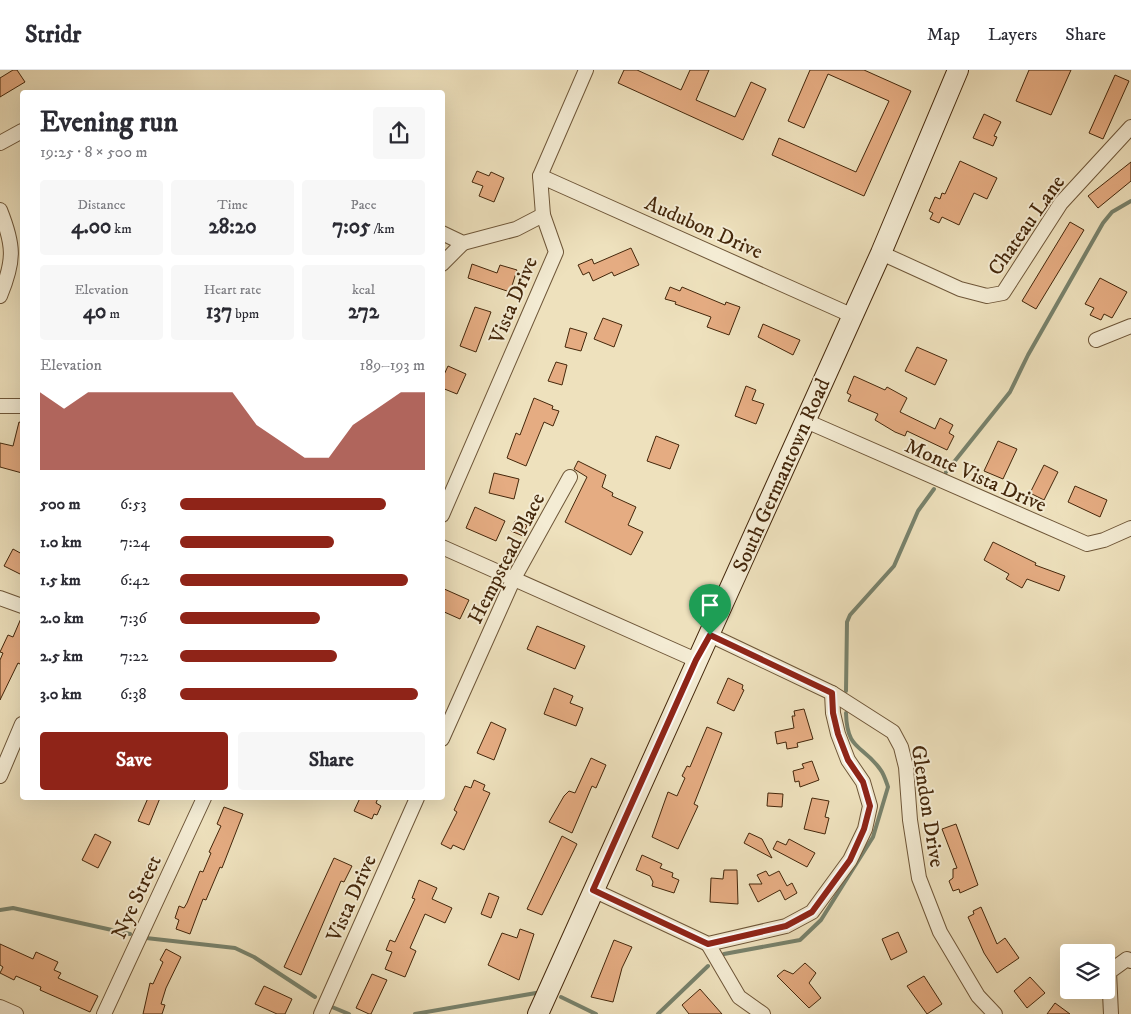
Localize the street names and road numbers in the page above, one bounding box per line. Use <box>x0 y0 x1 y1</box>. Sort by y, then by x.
street label: Chateau Lane <box>983 170 1071 281</box>
street label: Audubon Drive <box>641 190 767 266</box>
street label: Vista Drive <box>483 252 544 349</box>
street label: South Germantown Road <box>727 374 837 576</box>
street label: Monte Vista Drive <box>901 433 1051 519</box>
street label: Hempstead Place <box>463 488 551 628</box>
street label: Glendon Drive <box>905 743 950 869</box>
street label: Nye Street <box>106 851 168 944</box>
street label: Vista Drive <box>321 851 383 947</box>

